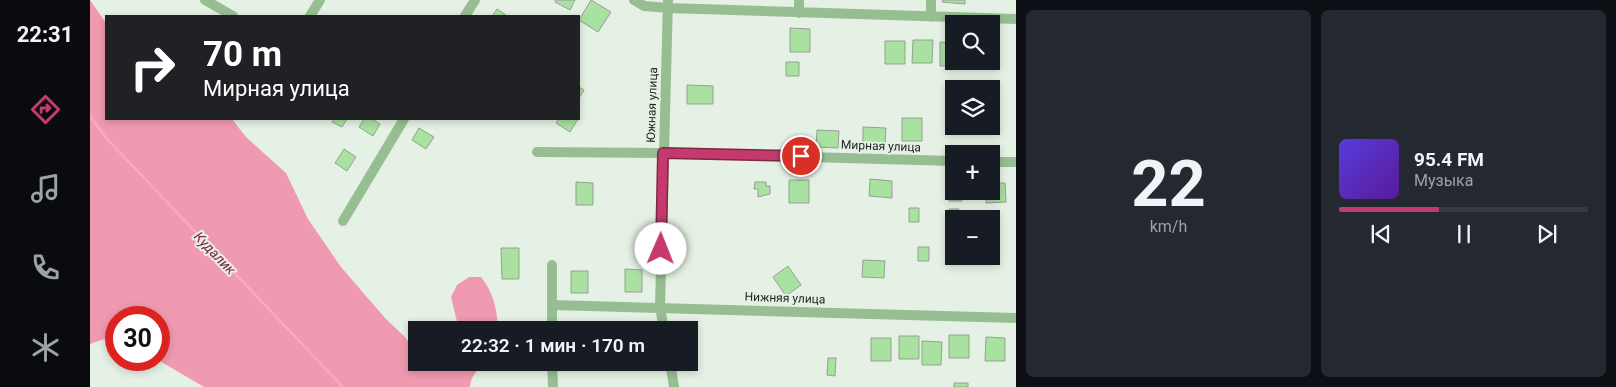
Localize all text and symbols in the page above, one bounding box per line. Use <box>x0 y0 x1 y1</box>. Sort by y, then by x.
map controls <box>945 15 1000 265</box>
button: search <box>945 15 1000 70</box>
text: 22:31 <box>17 22 73 47</box>
text: 70 m <box>203 34 282 75</box>
icon: right <box>120 35 185 100</box>
street label: Южная улица <box>644 67 660 143</box>
text: Мирная улица <box>203 76 350 101</box>
button: layers <box>945 80 1000 135</box>
icon: directions <box>28 92 63 127</box>
pin <box>780 135 822 177</box>
street label: Мирная улица <box>841 138 921 154</box>
icon: arrive <box>787 142 815 170</box>
button: + <box>945 145 1000 200</box>
text: 22 <box>1131 146 1206 222</box>
text: 95.4 FM <box>1414 148 1484 171</box>
icon: music <box>28 171 63 206</box>
text: Музыка <box>1414 171 1473 190</box>
button: − <box>945 210 1000 265</box>
text: km/h <box>1150 217 1187 236</box>
icon: previous <box>1367 220 1395 248</box>
icon: pause <box>1450 220 1478 248</box>
icon: next <box>1533 220 1561 248</box>
position arrow <box>634 222 686 274</box>
water label: Кудалик <box>191 228 240 278</box>
icon: phone <box>28 250 63 285</box>
street label: Нижняя улица <box>744 290 826 306</box>
speed limit sign: 30 <box>105 306 170 371</box>
icon: climate <box>28 330 63 365</box>
text: 22:32 · 1 мин · 170 m <box>461 334 645 357</box>

